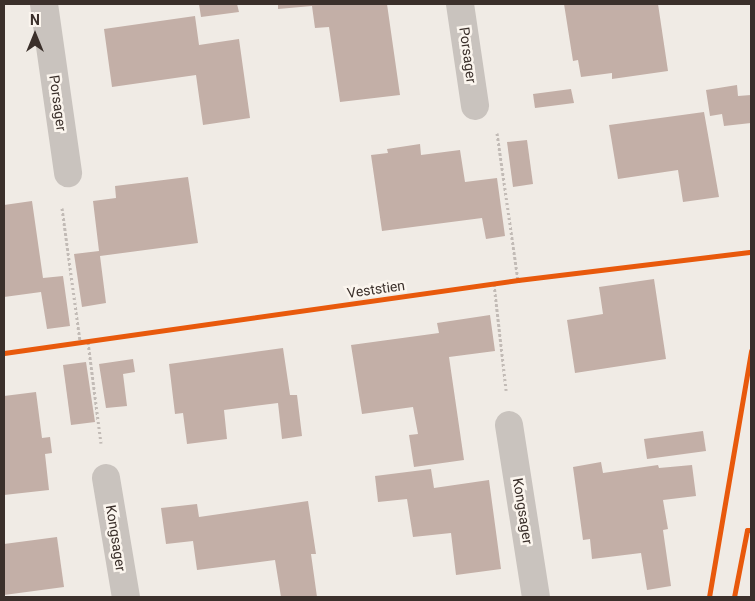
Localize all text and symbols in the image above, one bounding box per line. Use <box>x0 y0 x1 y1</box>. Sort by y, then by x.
north arrow <box>10 10 60 60</box>
text: N <box>30 12 40 28</box>
street label: Porsager <box>456 26 480 84</box>
street label: Porsager <box>46 74 70 132</box>
street label: Veststien <box>346 277 406 301</box>
street label: Kongsager <box>509 477 537 545</box>
street label: Kongsager <box>102 504 130 572</box>

